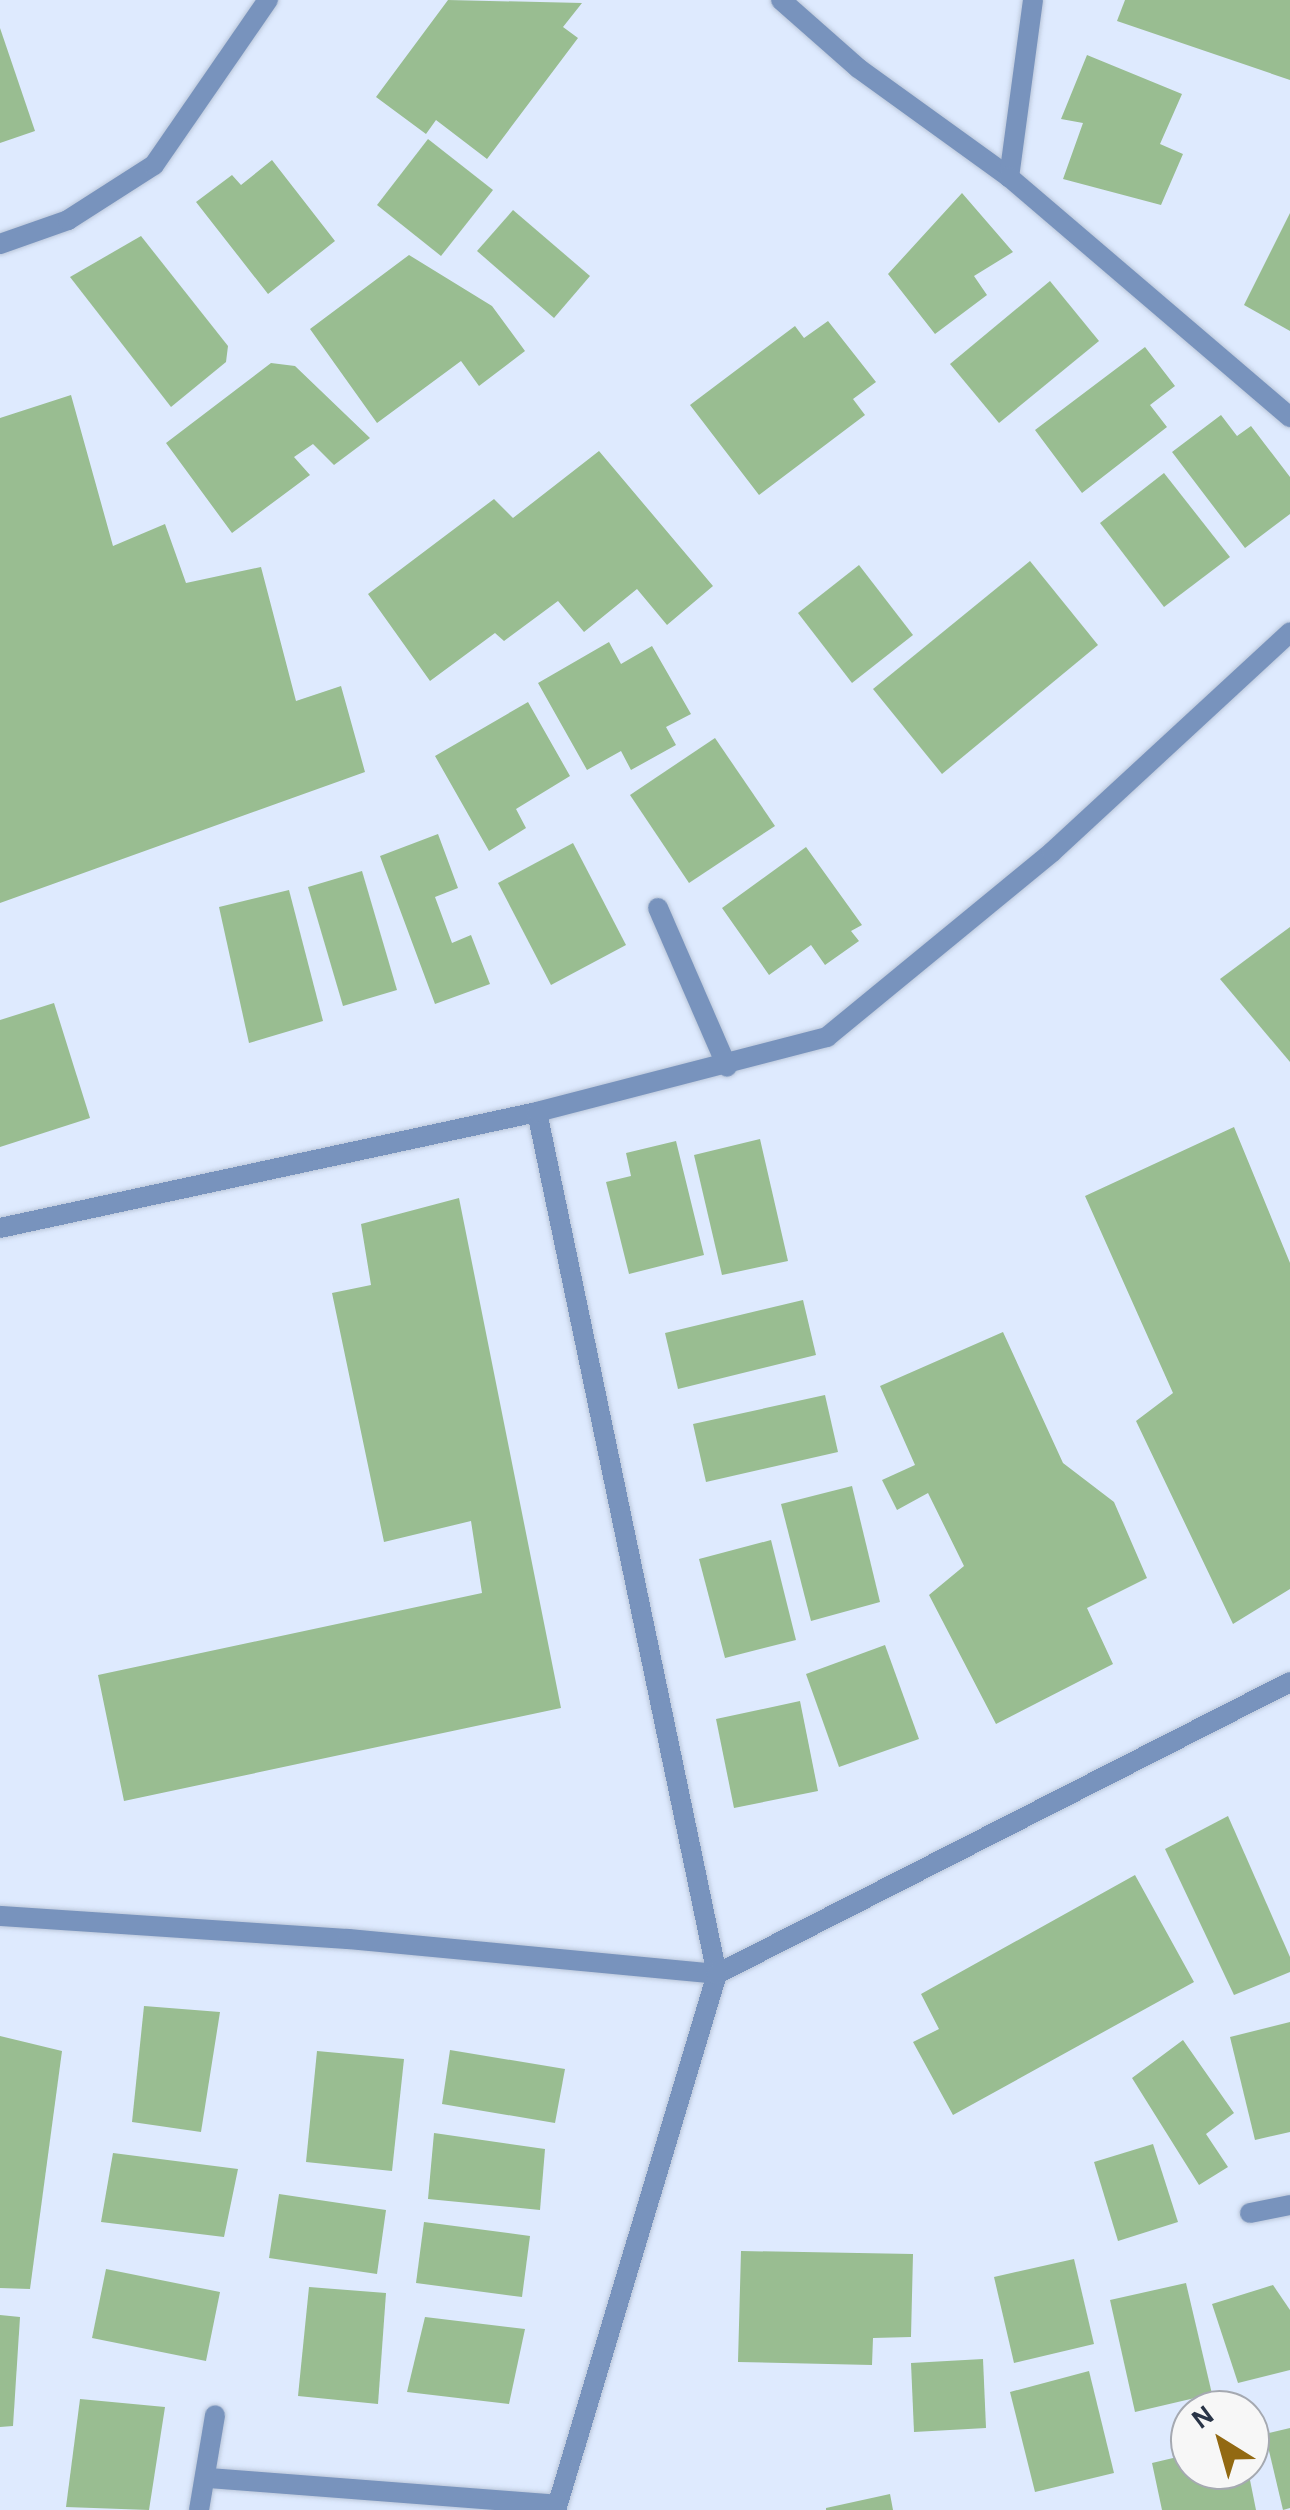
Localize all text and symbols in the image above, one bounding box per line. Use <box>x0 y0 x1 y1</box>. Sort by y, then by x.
north arrow <box>1170 2390 1270 2490</box>
text: N <box>1187 2401 1219 2435</box>

